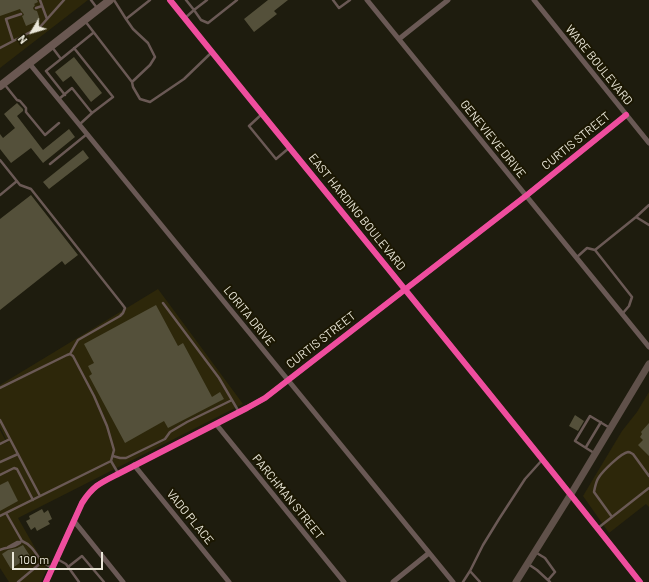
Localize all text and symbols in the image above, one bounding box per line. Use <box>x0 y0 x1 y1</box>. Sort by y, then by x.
north arrow <box>12 12 52 52</box>
street label: WARE BOULEVARD <box>562 22 636 108</box>
text: N <box>15 33 30 47</box>
street label: GENEVIEVE DRIVE <box>457 97 529 181</box>
street label: CURTIS STREET <box>539 109 613 173</box>
street label: EAST HARDING BOULEVARD <box>305 151 409 273</box>
street label: LORITA DRIVE <box>221 283 277 349</box>
street label: CURTIS STREET <box>283 308 359 372</box>
street label: PARCHMAN STREET <box>249 452 327 542</box>
street label: VADO PLACE <box>163 487 217 547</box>
scale bar <box>14 544 105 570</box>
text: 100 m <box>19 552 49 566</box>

